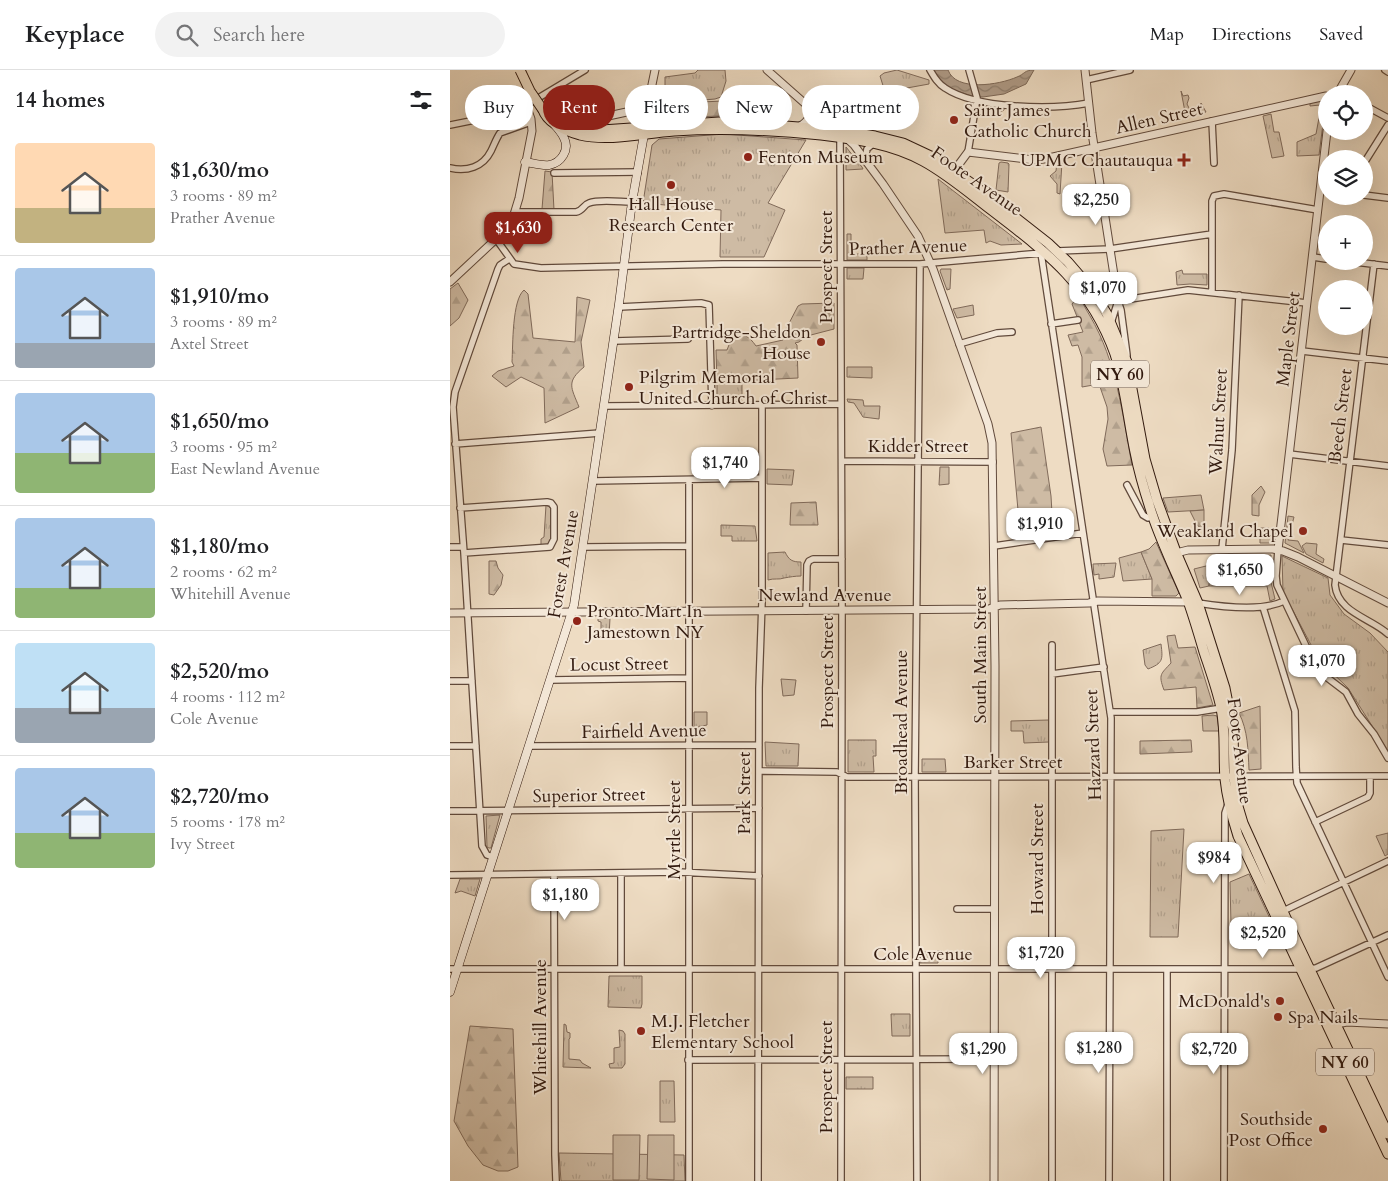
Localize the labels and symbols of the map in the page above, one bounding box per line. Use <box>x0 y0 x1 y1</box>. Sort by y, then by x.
street label: Allen Street <box>1113 96 1205 141</box>
place label: Saint James Catholic Church <box>964 98 1092 144</box>
marker: Saint James Catholic Church <box>948 114 960 126</box>
street label: Foote Avenue <box>926 141 1028 222</box>
place label: Fenton Museum <box>758 145 884 170</box>
place label: UPMC Chautauqua <box>1020 148 1173 173</box>
marker: Fenton Museum <box>742 151 754 163</box>
marker: UPMC Chautauqua <box>1177 153 1191 167</box>
marker: Hall House Research Center <box>665 179 677 191</box>
pin: $2,250 <box>1055 184 1137 226</box>
place label: Hall House Research Center <box>609 192 734 238</box>
street label: Prospect Street <box>814 210 839 323</box>
pin: $1,630 <box>477 212 559 254</box>
street label: Prather Avenue <box>848 233 968 262</box>
pin: $1,070 <box>1062 272 1144 314</box>
street label: Maple Street <box>1270 290 1307 388</box>
place label: Partridge-Sheldon House <box>672 320 812 366</box>
marker: Partridge-Sheldon House <box>815 336 827 348</box>
road number: NY 60 <box>1091 360 1149 388</box>
place label: Pilgrim Memorial United Church of Christ <box>639 365 828 411</box>
street label: Beech Street <box>1322 367 1359 465</box>
street label: Walnut Street <box>1203 368 1234 477</box>
marker: Pilgrim Memorial United Church of Christ <box>623 381 635 393</box>
street label: Kidder Street <box>868 434 969 459</box>
pin: $1,740 <box>684 446 766 489</box>
street label: Forest Avenue <box>542 508 585 620</box>
pin: $1,910 <box>999 508 1081 550</box>
place label: Weakland Chapel <box>1156 519 1293 544</box>
marker: Weakland Chapel <box>1297 525 1309 537</box>
pin: $1,650 <box>1199 554 1281 596</box>
street label: Newland Avenue <box>758 583 892 608</box>
street label: South Main Street <box>968 586 993 724</box>
place label: Pronto Mart In Jamestown NY <box>584 599 705 645</box>
marker: Pronto Mart In Jamestown NY <box>571 615 583 627</box>
street label: Prospect Street <box>815 615 840 728</box>
pin: $1,070 <box>1281 644 1363 687</box>
street label: Broadhead Avenue <box>889 650 914 794</box>
street label: Locust Street <box>570 651 669 678</box>
street label: Hazzard Street <box>1079 689 1108 801</box>
street label: Foote Avenue <box>1221 697 1258 806</box>
street label: Fairfield Avenue <box>581 718 707 745</box>
street label: Barker Street <box>963 750 1063 775</box>
street label: Park Street <box>732 751 757 834</box>
street label: Myrtle Street <box>662 780 687 880</box>
street label: Superior Street <box>532 782 646 809</box>
street label: Howard Street <box>1025 803 1050 915</box>
pin: $984 <box>1184 842 1244 884</box>
pin: $1,180 <box>524 878 606 921</box>
pin: $2,520 <box>1222 916 1304 959</box>
pin: $1,720 <box>1000 936 1082 979</box>
street label: Cole Avenue <box>873 942 973 967</box>
street label: Whitehill Avenue <box>528 959 553 1096</box>
place label: McDonald's <box>1178 989 1270 1014</box>
marker: McDonald's <box>1274 995 1286 1007</box>
place label: Spa Nails <box>1288 1005 1358 1030</box>
place label: M.J. Fletcher Elementary School <box>651 1009 794 1055</box>
marker: Spa Nails <box>1272 1011 1284 1023</box>
street label: Prospect Street <box>814 1020 839 1133</box>
marker: M.J. Fletcher Elementary School <box>635 1025 647 1037</box>
pin: $1,290 <box>942 1032 1024 1075</box>
pin: $1,280 <box>1058 1032 1140 1074</box>
pin: $2,720 <box>1173 1032 1255 1075</box>
road number: NY 60 <box>1316 1049 1374 1076</box>
place label: Southside Post Office <box>1229 1107 1313 1153</box>
marker: Southside Post Office <box>1317 1123 1329 1135</box>

